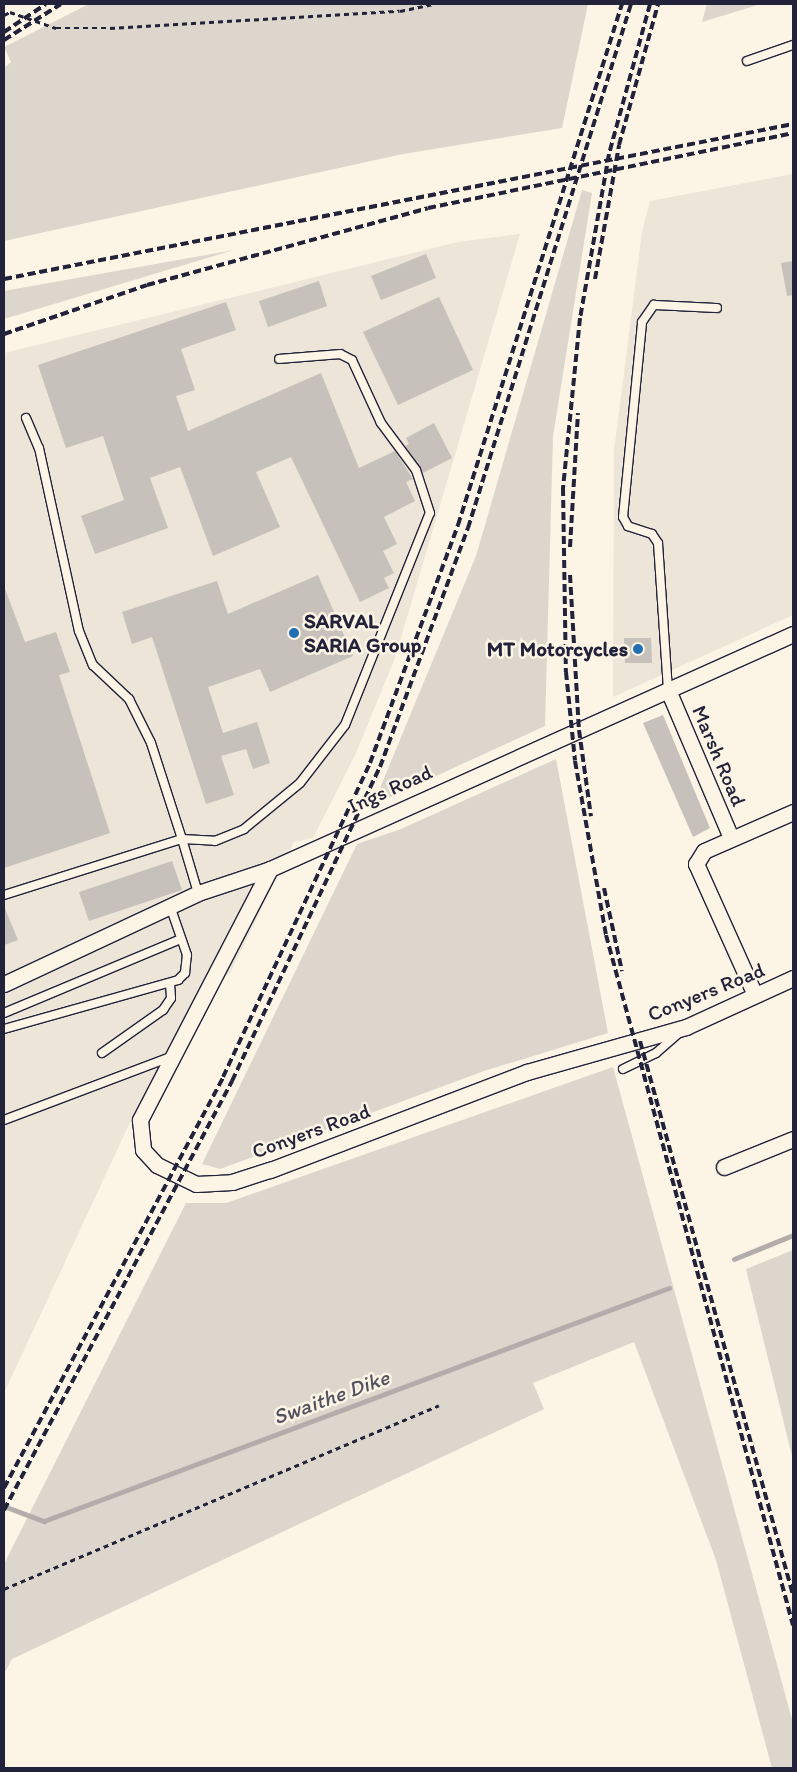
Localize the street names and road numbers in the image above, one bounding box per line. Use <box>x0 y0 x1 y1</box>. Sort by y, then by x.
street label: Marsh Road <box>687 702 751 810</box>
street label: Ings Road <box>344 759 436 819</box>
street label: Conyers Road <box>644 957 768 1027</box>
street label: Conyers Road <box>249 1098 373 1164</box>

